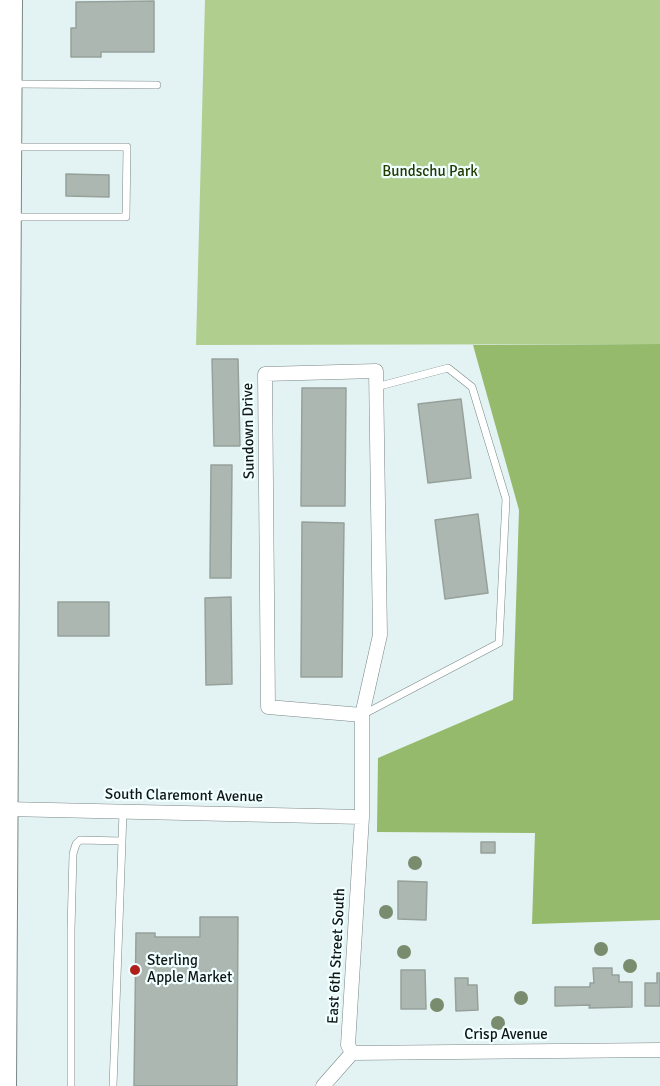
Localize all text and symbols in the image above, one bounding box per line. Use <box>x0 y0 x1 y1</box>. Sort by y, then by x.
park label: Bundschu Park <box>382 163 478 181</box>
street label: Sundown Drive <box>239 383 259 479</box>
street label: South Claremont Avenue <box>105 786 263 806</box>
street label: East 6th Street South <box>324 888 350 1024</box>
place label: Sterling Apple Market <box>147 952 232 987</box>
marker: Sterling Apple Market <box>128 963 142 977</box>
street label: Crisp Avenue <box>464 1026 548 1044</box>

